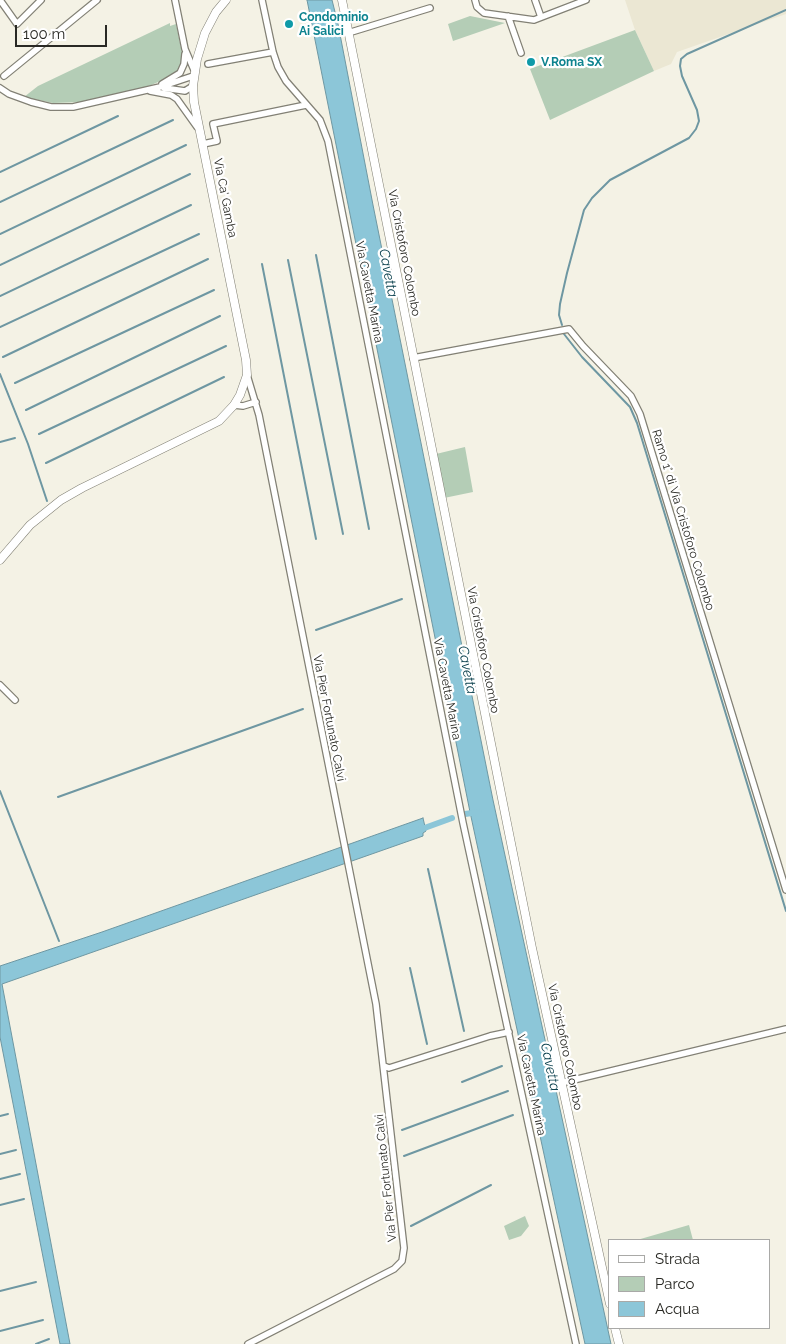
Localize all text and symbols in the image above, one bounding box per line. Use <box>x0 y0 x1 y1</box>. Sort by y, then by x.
place label: Condominio Ai Salici <box>299 10 369 38</box>
scale bar <box>18 15 110 47</box>
marker: Condominio Ai Salici <box>283 18 295 30</box>
text: 100 m <box>23 25 65 43</box>
place label: V.Roma SX <box>541 55 602 69</box>
marker: V.Roma SX <box>525 56 537 68</box>
street label: Via Ca' Gamba <box>210 157 240 239</box>
street label: Via Cristoforo Colombo <box>385 188 423 318</box>
street label: Via Cavetta Marina <box>352 240 386 344</box>
water label: Cavetta <box>375 247 401 299</box>
street label: Ramo 1° di Via Cristoforo Colombo <box>649 428 717 612</box>
street label: Via Cristoforo Colombo <box>464 585 502 715</box>
street label: Via Cavetta Marina <box>430 637 464 741</box>
water label: Cavetta <box>454 644 480 696</box>
street label: Via Pier Fortunato Calvi <box>310 654 348 782</box>
street label: Via Cristoforo Colombo <box>545 983 585 1111</box>
street label: Via Cavetta Marina <box>513 1033 549 1137</box>
water label: Cavetta <box>537 1041 563 1093</box>
street label: Via Pier Fortunato Calvi <box>372 1113 400 1243</box>
legend <box>608 1239 771 1329</box>
text: Strada <box>655 1250 700 1268</box>
text: Parco <box>655 1275 695 1293</box>
text: Acqua <box>655 1300 699 1318</box>

